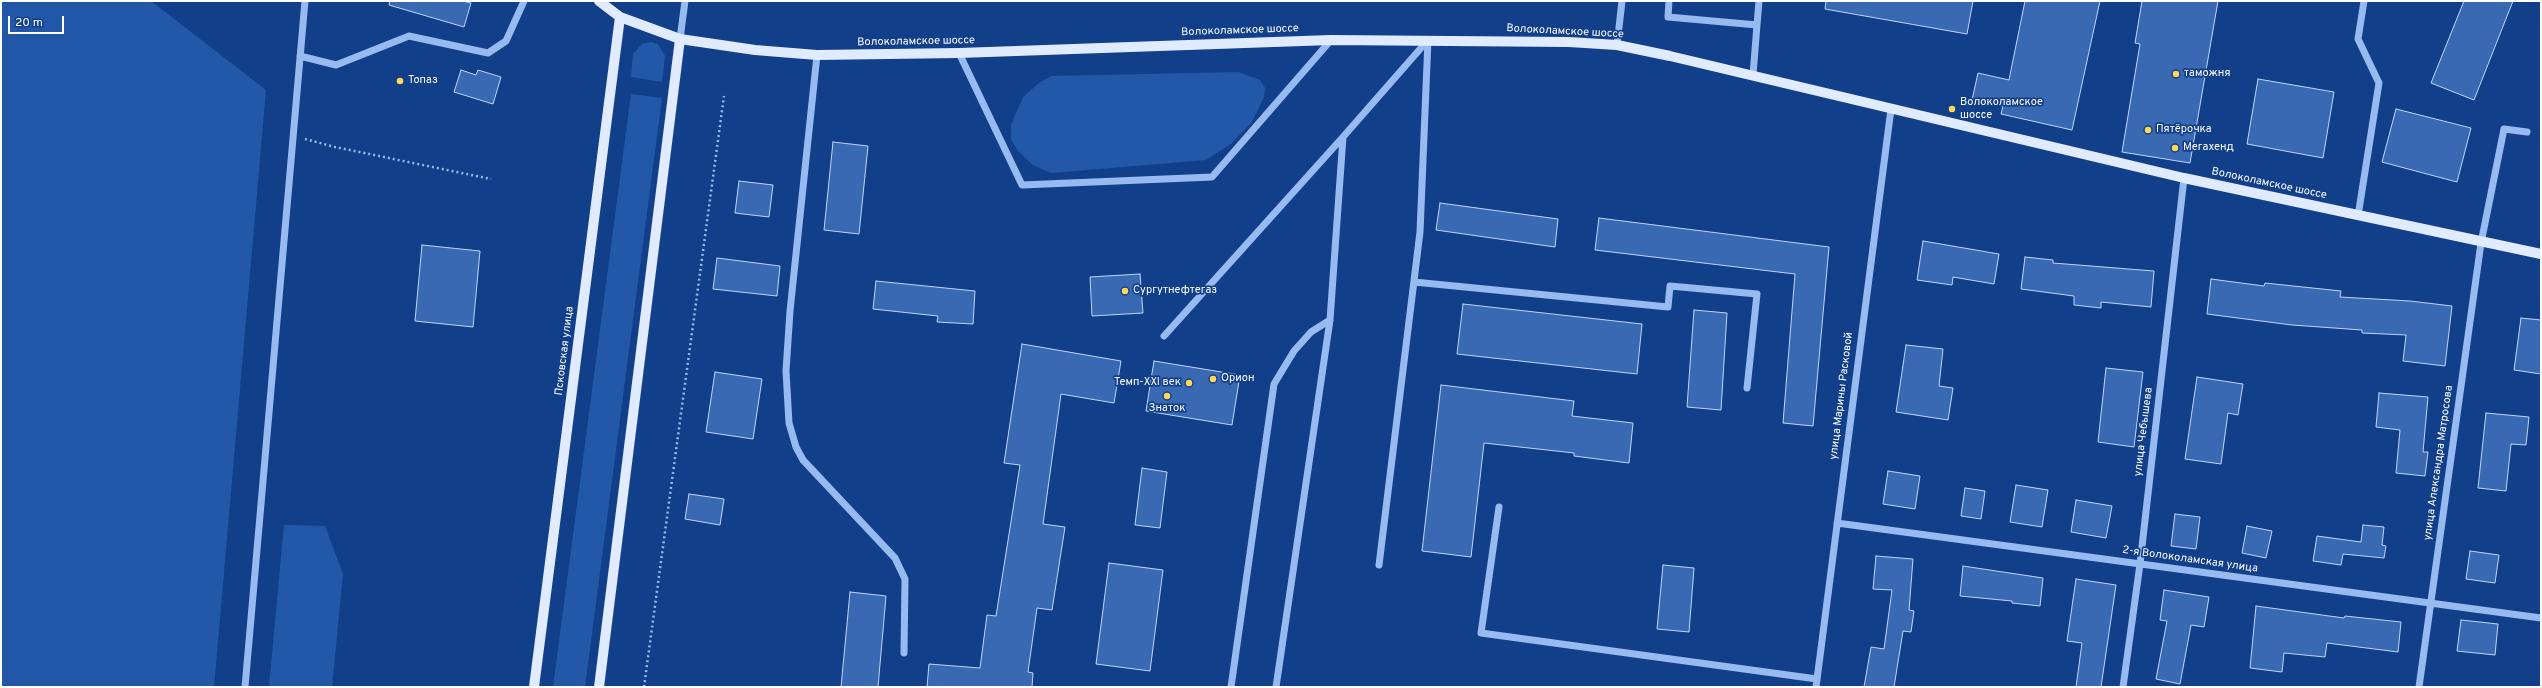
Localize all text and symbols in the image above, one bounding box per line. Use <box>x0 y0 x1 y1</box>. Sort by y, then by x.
scale bar <box>10 8 66 34</box>
text: 20 m <box>15 15 43 31</box>
street label: Волоколамское шоссе <box>1181 22 1299 40</box>
street label: Волоколамское шоссе <box>1506 22 1624 42</box>
street label: Волоколамское шоссе <box>857 34 975 50</box>
place label: таможня <box>2184 67 2230 81</box>
marker: таможня <box>2171 69 2181 79</box>
place label: Топаз <box>408 74 438 88</box>
marker: Топаз <box>395 76 405 86</box>
place label: Волоколамское шоссе <box>1960 96 2043 122</box>
marker: Волоколамское шоссе <box>1947 104 1957 114</box>
place label: Пятёрочка <box>2156 123 2212 137</box>
marker: Пятёрочка <box>2143 125 2153 135</box>
place label: Мегахенд <box>2183 141 2234 155</box>
marker: Мегахенд <box>2170 143 2180 153</box>
street label: Волоколамское шоссе <box>2210 165 2328 203</box>
place label: Сургутнефтегаз <box>1133 284 1217 298</box>
marker: Сургутнефтегаз <box>1120 286 1130 296</box>
street label: Псковская улица <box>553 306 577 396</box>
street label: улица Марины Расковой <box>1828 331 1856 461</box>
place label: Орион <box>1221 372 1255 386</box>
marker: Орион <box>1208 374 1218 384</box>
place label: Темп-XXI век <box>1114 376 1181 390</box>
marker: Темп-XXI век <box>1184 378 1194 388</box>
street label: улица Александра Матросова <box>2422 385 2456 541</box>
street label: улица Чебышева <box>2132 387 2156 477</box>
marker: Знаток <box>1162 391 1172 401</box>
place label: Знаток <box>1149 402 1185 416</box>
street label: 2-я Волоколамская улица <box>2121 544 2259 576</box>

